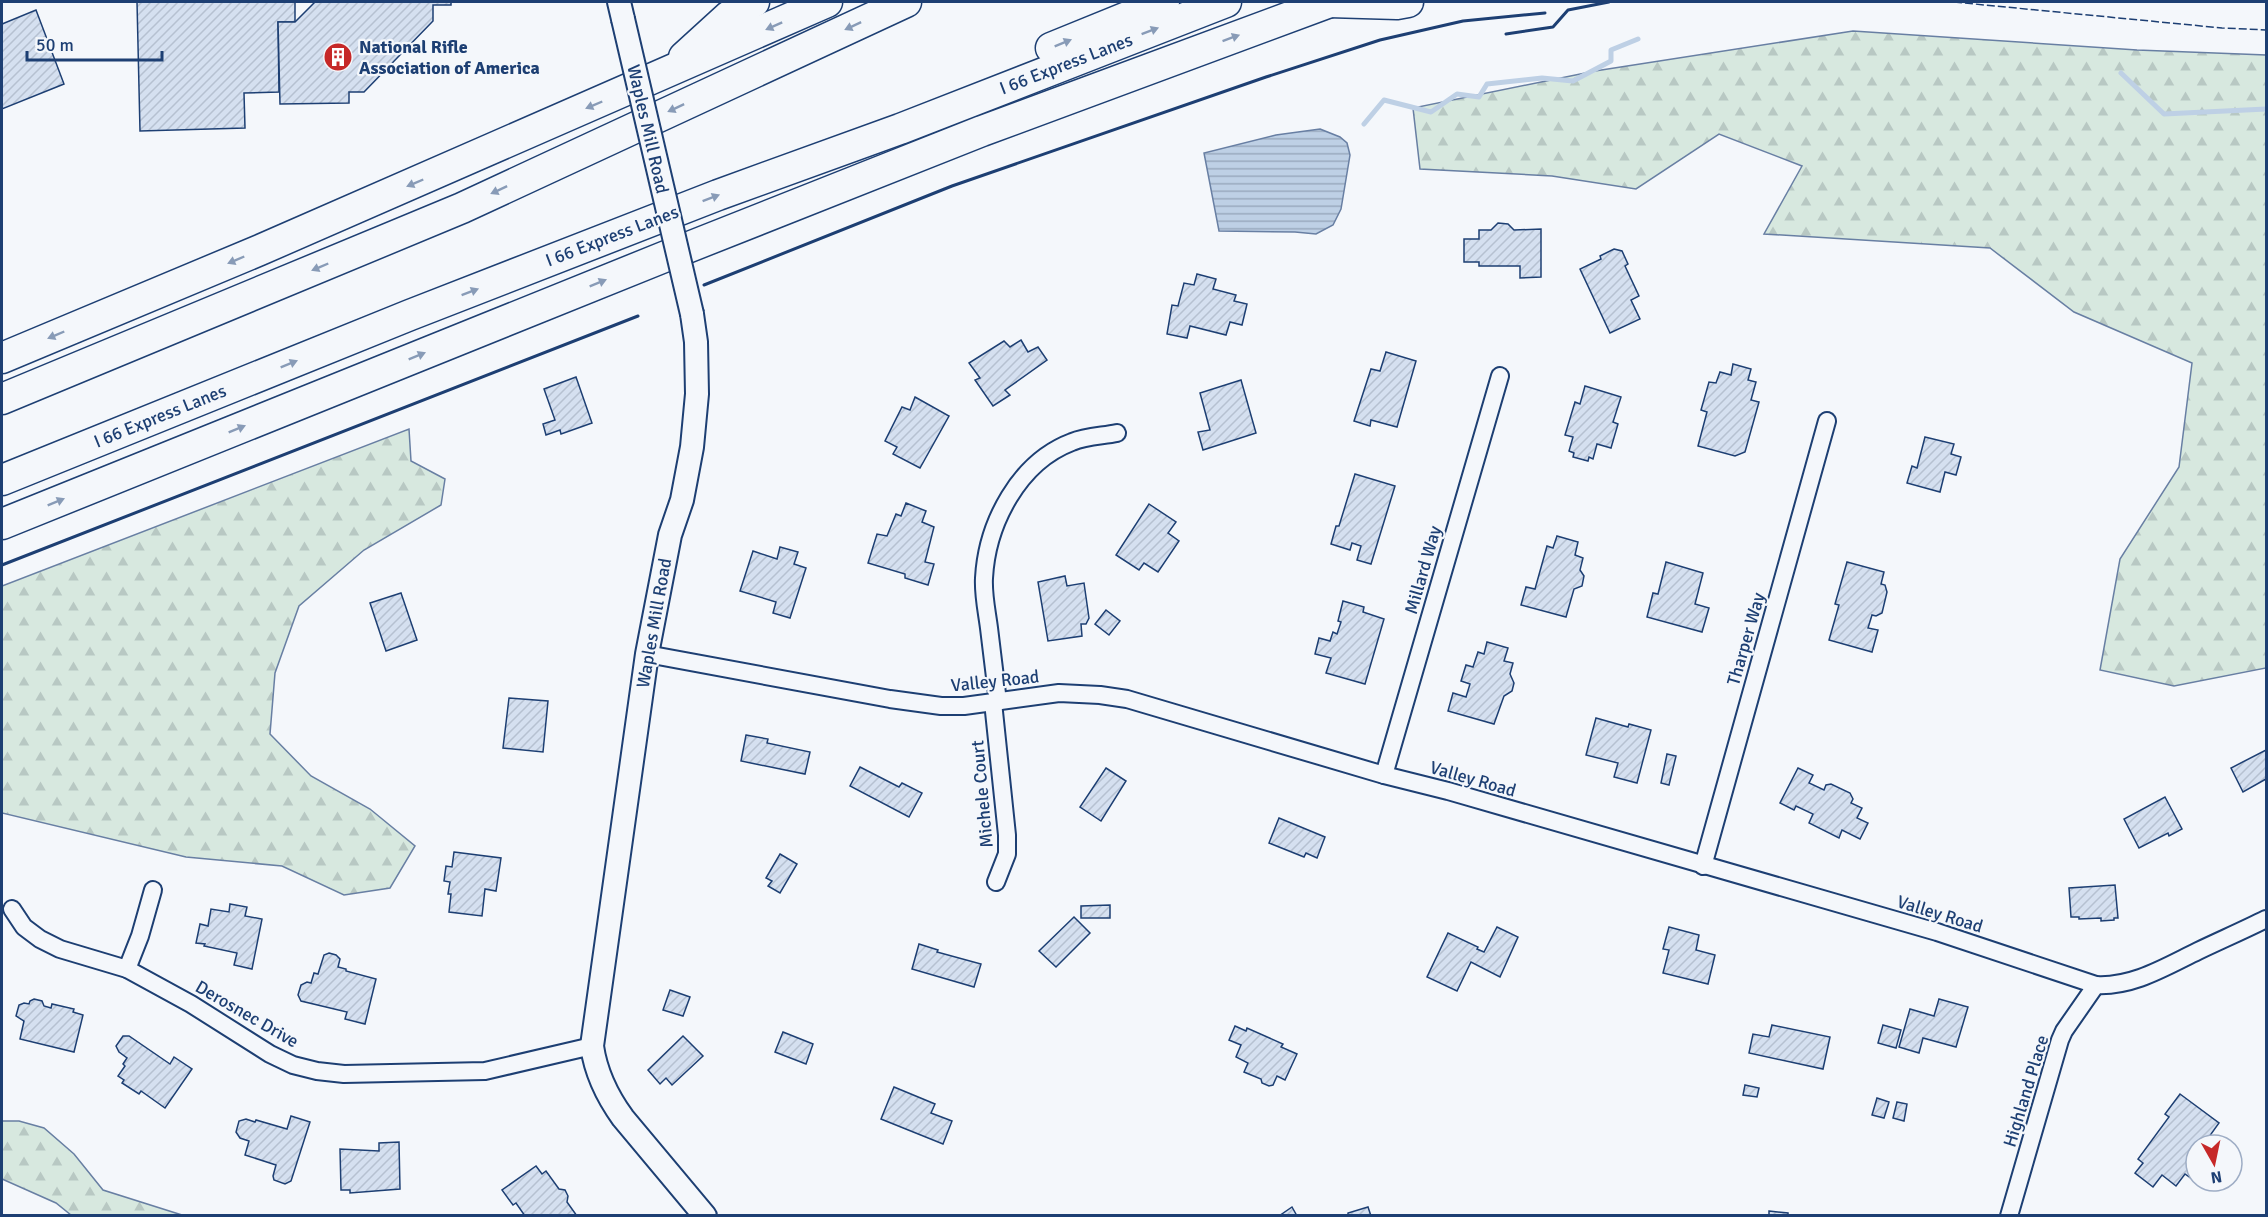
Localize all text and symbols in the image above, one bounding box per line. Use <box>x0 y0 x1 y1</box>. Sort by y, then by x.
one-way arrow <box>765 21 783 31</box>
one-way arrow <box>845 22 862 31</box>
scale bar <box>27 24 162 62</box>
one-way arrow <box>1141 26 1159 35</box>
street label: I 66 Express Lanes <box>996 28 1136 99</box>
one-way arrow <box>1222 33 1240 42</box>
text: 50 m <box>36 34 74 56</box>
place label: National Rifle Association of America <box>359 36 540 79</box>
one-way arrow <box>1054 38 1072 47</box>
building icon: National Rifle Association of America <box>322 41 354 73</box>
street label: Waples Mill Road <box>622 62 674 196</box>
one-way arrow <box>584 100 602 110</box>
one-way arrow <box>668 104 685 113</box>
one-way arrow <box>405 178 423 188</box>
one-way arrow <box>491 186 508 195</box>
one-way arrow <box>702 193 720 202</box>
street label: I 66 Express Lanes <box>542 200 682 271</box>
one-way arrow <box>226 255 244 265</box>
one-way arrow <box>311 263 329 272</box>
one-way arrow <box>590 278 608 288</box>
one-way arrow <box>462 286 480 296</box>
one-way arrow <box>47 331 64 340</box>
one-way arrow <box>409 351 427 361</box>
one-way arrow <box>281 359 299 369</box>
street label: I 66 Express Lanes <box>91 379 229 453</box>
one-way arrow <box>228 424 246 434</box>
one-way arrow <box>47 497 65 507</box>
street label: Millard Way <box>1400 523 1446 617</box>
street label: Waples Mill Road <box>632 556 676 690</box>
street label: Tharper Way <box>1722 590 1770 688</box>
street label: Valley Road <box>950 665 1040 697</box>
street label: Michele Court <box>966 739 998 849</box>
street label: Valley Road <box>1427 756 1519 802</box>
street label: Valley Road <box>1894 891 1986 937</box>
street label: Derosnec Drive <box>191 976 303 1052</box>
street label: Highland Place <box>1999 1032 2053 1150</box>
north arrow <box>2184 1133 2244 1193</box>
text: N <box>2209 1166 2223 1188</box>

